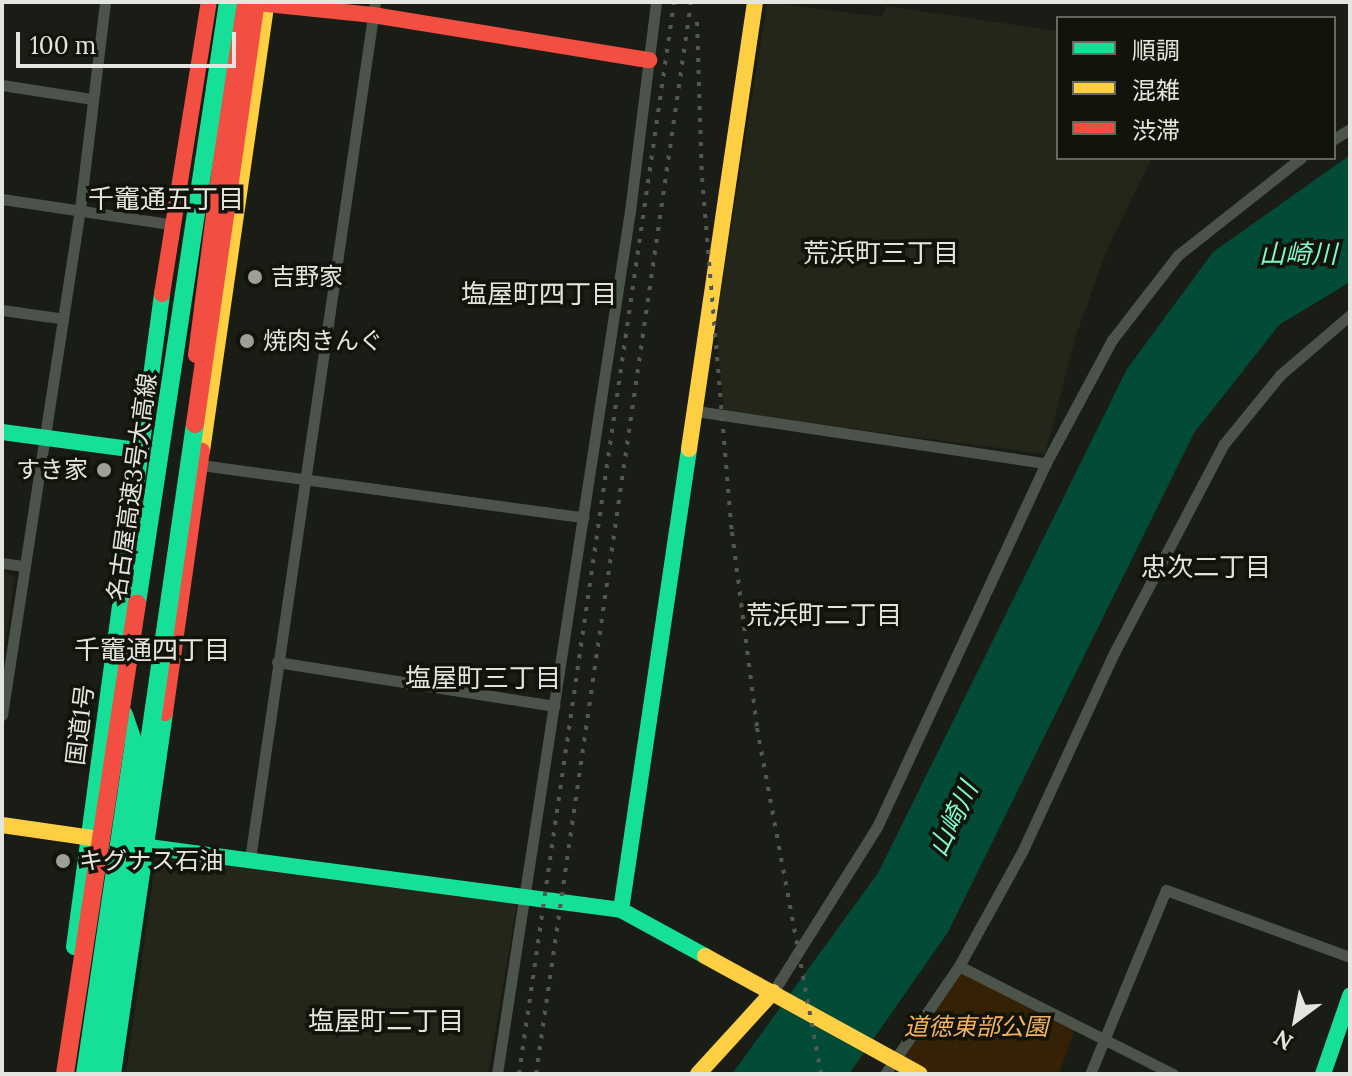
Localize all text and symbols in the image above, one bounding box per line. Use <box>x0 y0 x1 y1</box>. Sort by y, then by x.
scale bar <box>20 16 240 66</box>
legend <box>1056 16 1336 160</box>
text: 100 m <box>30 30 96 61</box>
text: 順調 <box>1132 35 1180 66</box>
text: 混雑 <box>1132 75 1180 106</box>
text: 渋滞 <box>1132 115 1180 146</box>
district label: 千竈通五丁目 <box>88 183 244 215</box>
district label: 荒浜町三丁目 <box>803 237 959 269</box>
water label: 山崎川 <box>1259 238 1337 270</box>
place label: 吉野家 <box>271 263 343 291</box>
marker: 吉野家 <box>246 268 264 286</box>
district label: 塩屋町四丁目 <box>461 278 617 310</box>
place label: 焼肉きんぐ <box>263 327 383 355</box>
marker: 焼肉きんぐ <box>238 332 256 350</box>
street label: 名古屋高速3号大高線 <box>102 371 162 603</box>
place label: すき家 <box>16 456 88 484</box>
marker: すき家 <box>95 461 113 479</box>
district label: 忠次二丁目 <box>1141 551 1271 583</box>
district label: 荒浜町二丁目 <box>746 599 902 631</box>
district label: 千竈通四丁目 <box>74 634 230 666</box>
district label: 塩屋町三丁目 <box>405 662 561 694</box>
street label: 国道1号 <box>61 683 99 767</box>
water label: 山崎川 <box>922 777 984 861</box>
place label: キグナス石油 <box>79 847 223 875</box>
marker: キグナス石油 <box>54 852 72 870</box>
north arrow <box>1256 980 1336 1060</box>
district label: 塩屋町二丁目 <box>308 1005 464 1037</box>
park label: 道徳東部公園 <box>904 1013 1048 1041</box>
text: N <box>1269 1024 1298 1057</box>

